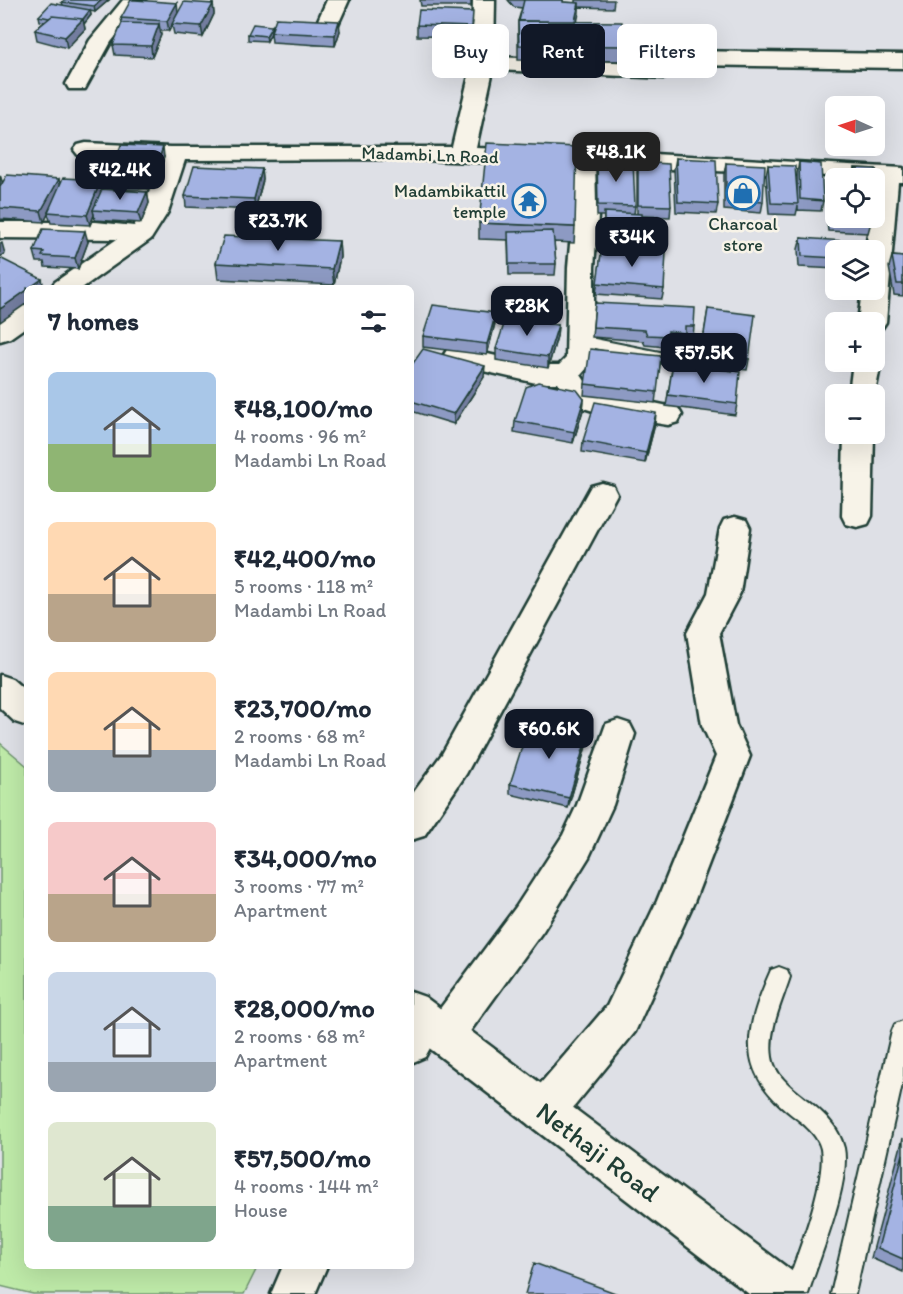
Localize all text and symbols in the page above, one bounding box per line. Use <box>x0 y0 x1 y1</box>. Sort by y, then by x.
chip: Buy <box>432 24 509 78</box>
chip: Rent <box>521 24 605 78</box>
chip: Filters <box>617 24 717 78</box>
north arrow <box>825 96 885 156</box>
map controls <box>825 96 885 444</box>
pin: ₹48.1K <box>567 132 665 183</box>
text: ₹48.1K <box>586 139 646 163</box>
street label: Madambi Ln Road <box>361 142 499 168</box>
pin: ₹42.4K <box>71 150 169 201</box>
text: ₹42.4K <box>89 157 151 181</box>
button: locate <box>825 168 885 228</box>
shop icon: Charcoal store <box>725 175 761 211</box>
place label: Madambikattil temple <box>394 180 506 223</box>
temple icon: Madambikattil temple <box>511 183 547 219</box>
pin: ₹23.7K <box>229 201 327 252</box>
text: ₹23.7K <box>249 208 307 232</box>
place label: Charcoal store <box>708 213 778 256</box>
pin: ₹34K <box>596 217 668 268</box>
text: ₹34K <box>609 224 655 248</box>
button: layers <box>825 240 885 300</box>
pin: ₹28K <box>491 286 563 337</box>
text: ₹28K <box>505 293 549 317</box>
text: 7 homes <box>48 305 139 337</box>
icon: filters <box>357 305 390 338</box>
button: + <box>825 312 885 372</box>
pin: ₹57.5K <box>655 333 753 384</box>
text: ₹57.5K <box>675 340 733 364</box>
button: − <box>825 384 885 444</box>
text: ₹48,100/mo <box>234 392 373 424</box>
icon: home <box>96 396 168 468</box>
text: 4 rooms · 96 m² <box>234 424 366 448</box>
text: Madambi Ln Road <box>234 448 386 472</box>
text: ₹42,400/mo <box>234 542 376 574</box>
icon: home <box>96 546 168 618</box>
text: 5 rooms · 118 m² <box>234 574 373 598</box>
text: Madambi Ln Road <box>234 598 386 622</box>
text: ₹23,700/mo <box>234 692 372 724</box>
icon: home <box>96 696 168 768</box>
pin: ₹60.6K <box>500 709 598 760</box>
text: ₹60.6K <box>519 716 579 740</box>
text: 2 rooms · 68 m² <box>234 724 365 748</box>
text: Madambi Ln Road <box>234 748 386 772</box>
text: ₹34,000/mo <box>234 842 377 874</box>
icon: home <box>96 846 168 918</box>
text: 3 rooms · 77 m² <box>234 874 364 898</box>
text: Apartment <box>234 898 327 922</box>
text: ₹28,000/mo <box>234 992 375 1024</box>
icon: home <box>96 996 168 1068</box>
text: 2 rooms · 68 m² <box>234 1024 365 1048</box>
text: Apartment <box>234 1048 327 1072</box>
street label: Nethaji Road <box>530 1094 667 1209</box>
text: ₹57,500/mo <box>234 1142 371 1174</box>
icon: home <box>96 1146 168 1218</box>
text: 4 rooms · 144 m² <box>234 1174 379 1198</box>
text: House <box>234 1198 288 1222</box>

